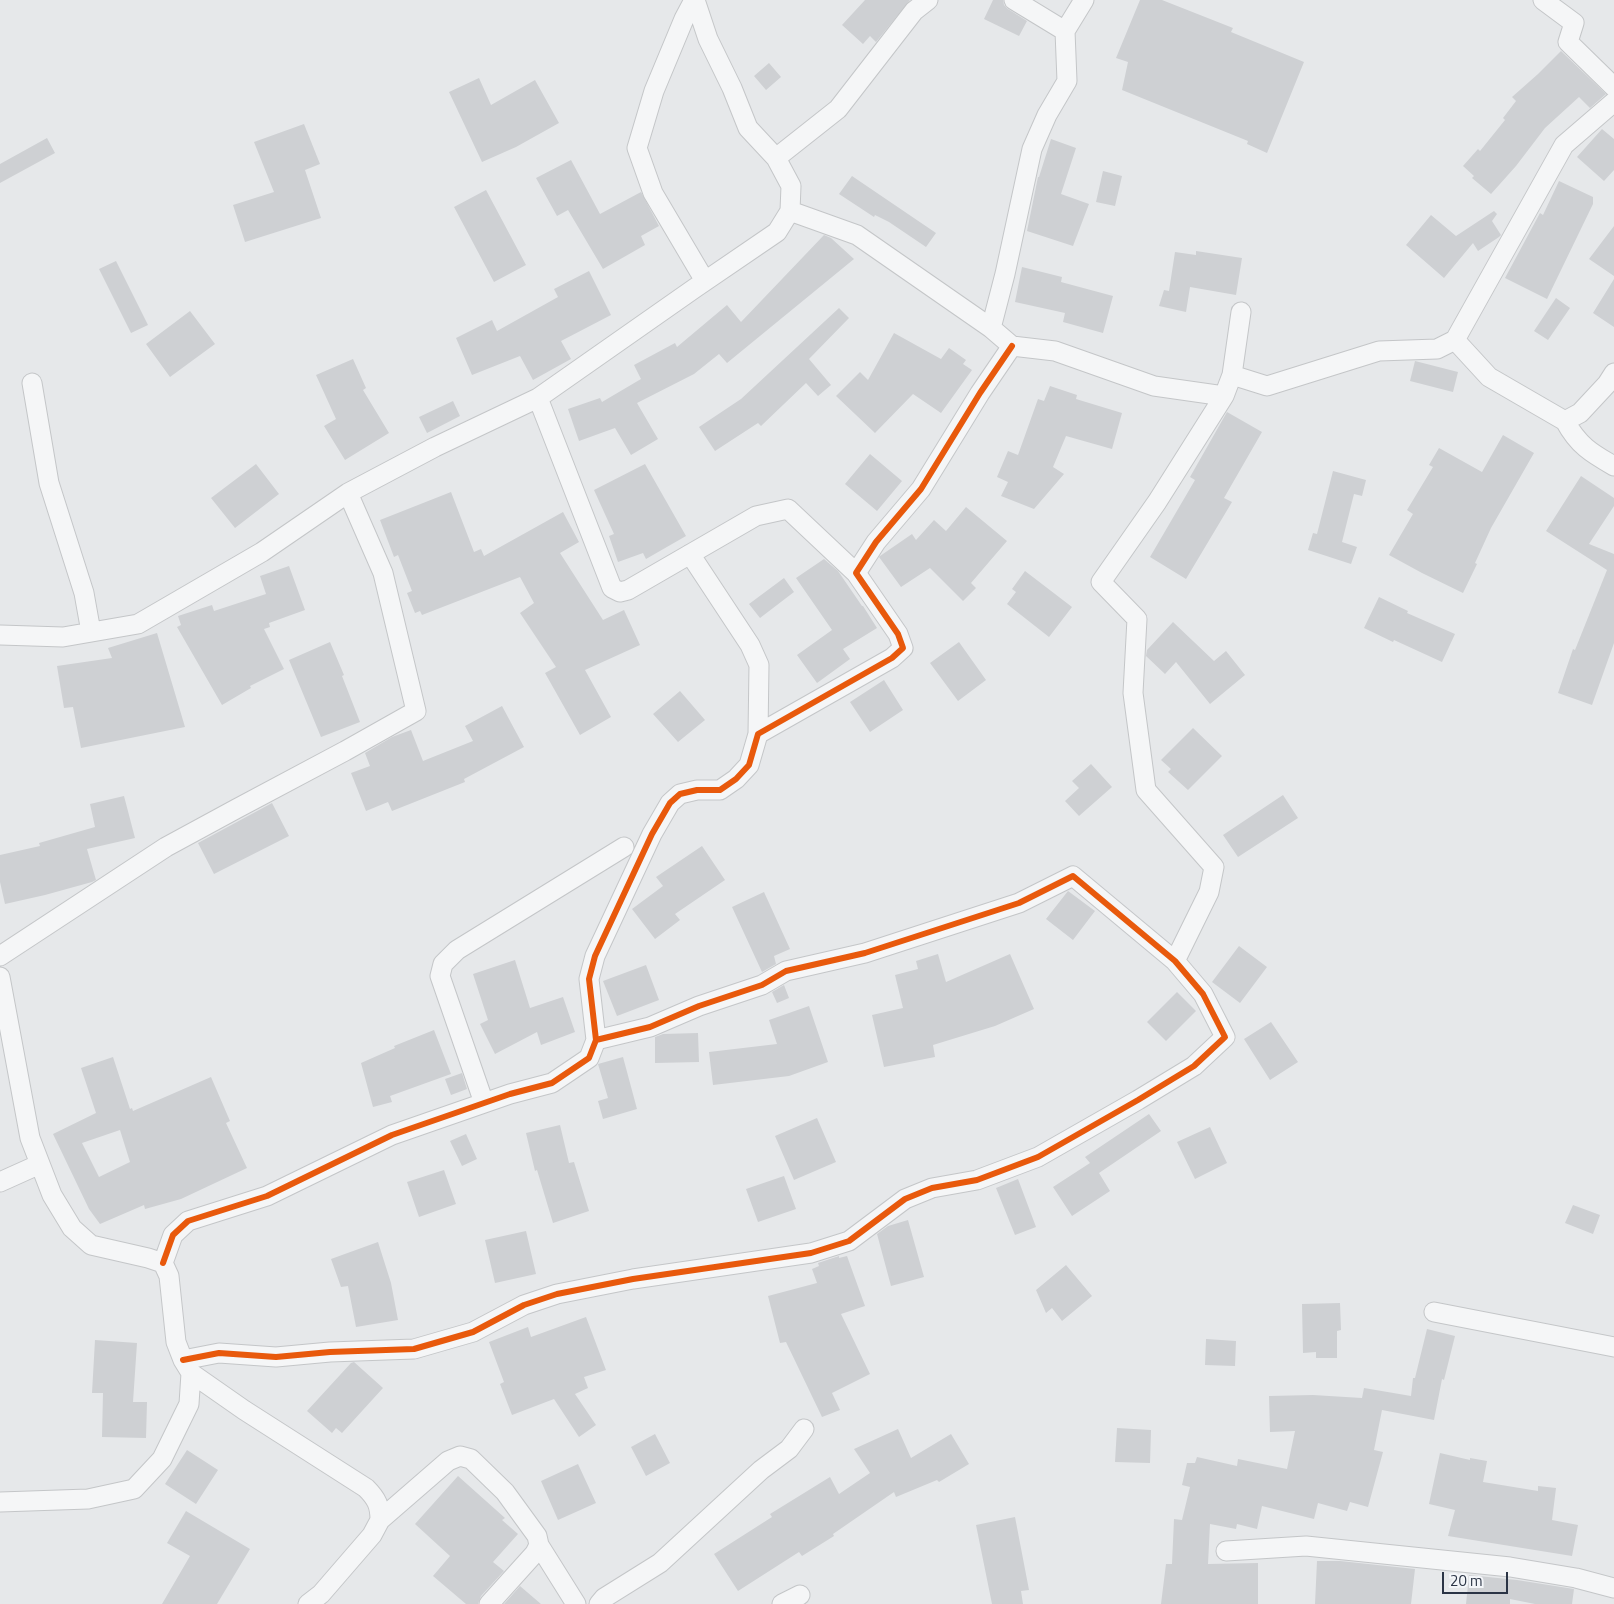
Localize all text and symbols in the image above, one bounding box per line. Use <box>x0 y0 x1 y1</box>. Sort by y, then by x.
scale bar <box>1444 1562 1510 1594</box>
text: 20 m <box>1450 1569 1483 1592</box>

